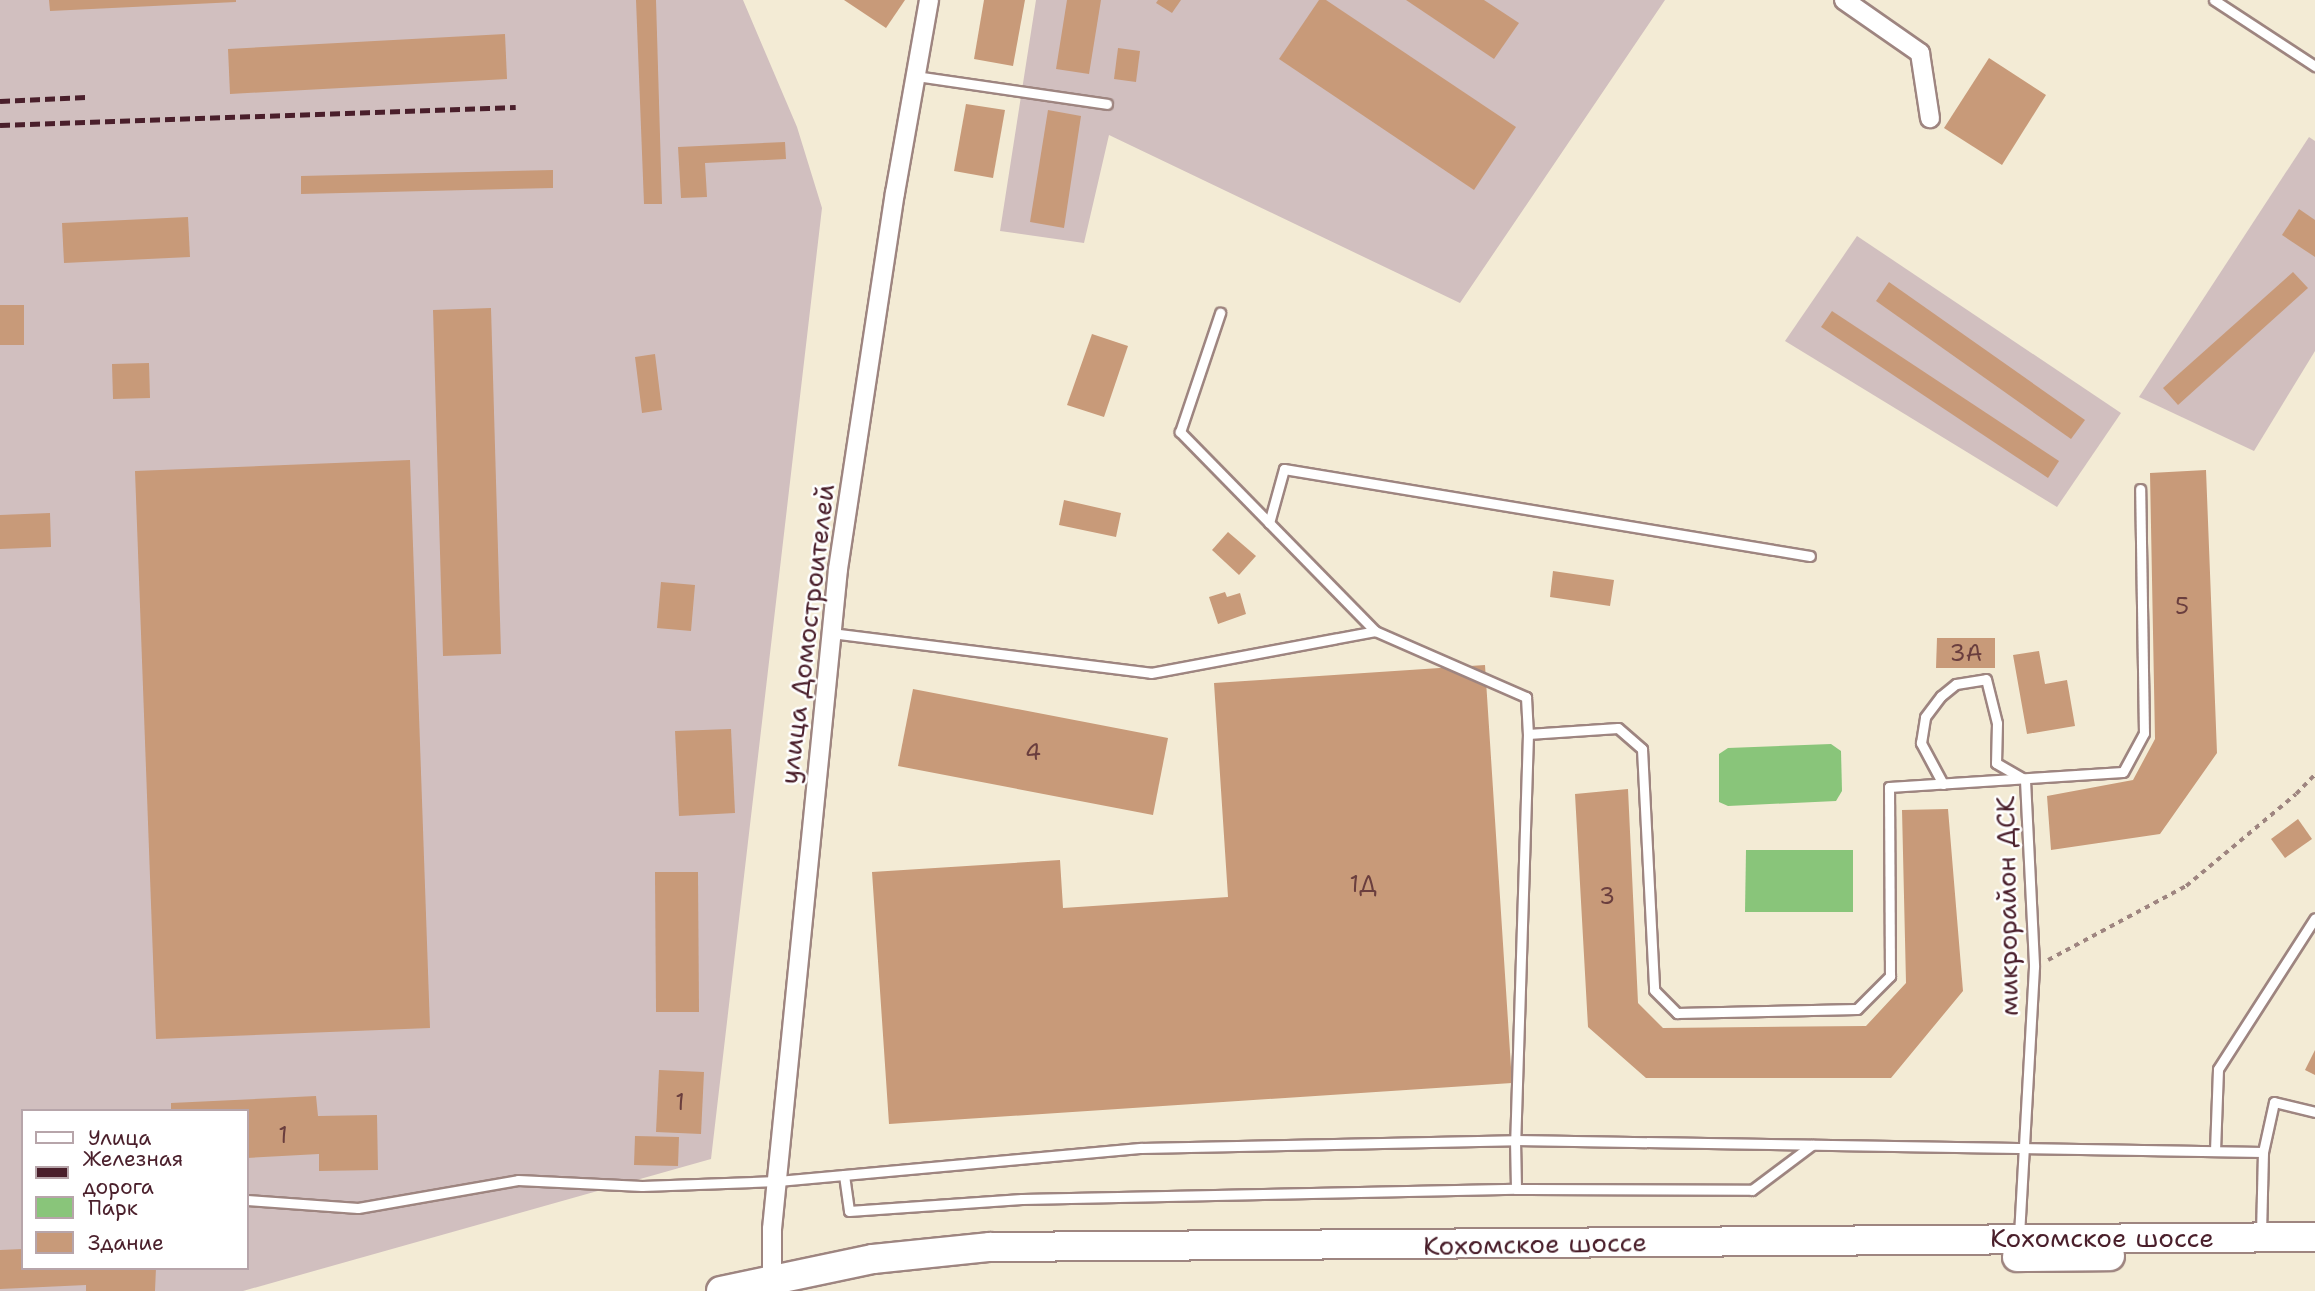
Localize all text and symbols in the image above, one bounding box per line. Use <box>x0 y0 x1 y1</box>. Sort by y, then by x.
street label: улица Домостроителей <box>773 482 841 786</box>
house number: 5 <box>2175 592 2189 620</box>
house number: 3А <box>1950 639 1982 667</box>
house number: 4 <box>1025 738 1041 766</box>
street label: микрорайон ДСК <box>1989 795 2025 1017</box>
house number: 1Д <box>1350 870 1376 898</box>
house number: 3 <box>1599 882 1615 910</box>
house number: 1 <box>675 1088 685 1116</box>
legend <box>21 1109 248 1270</box>
house number: 1 <box>278 1121 288 1149</box>
text: Улица <box>88 1124 151 1152</box>
text: Железная дорога <box>83 1145 183 1201</box>
text: Парк <box>88 1194 138 1222</box>
street label: Кохомское шоссе <box>1990 1222 2214 1254</box>
street label: Кохомское шоссе <box>1423 1226 1647 1262</box>
text: Здание <box>88 1229 164 1257</box>

